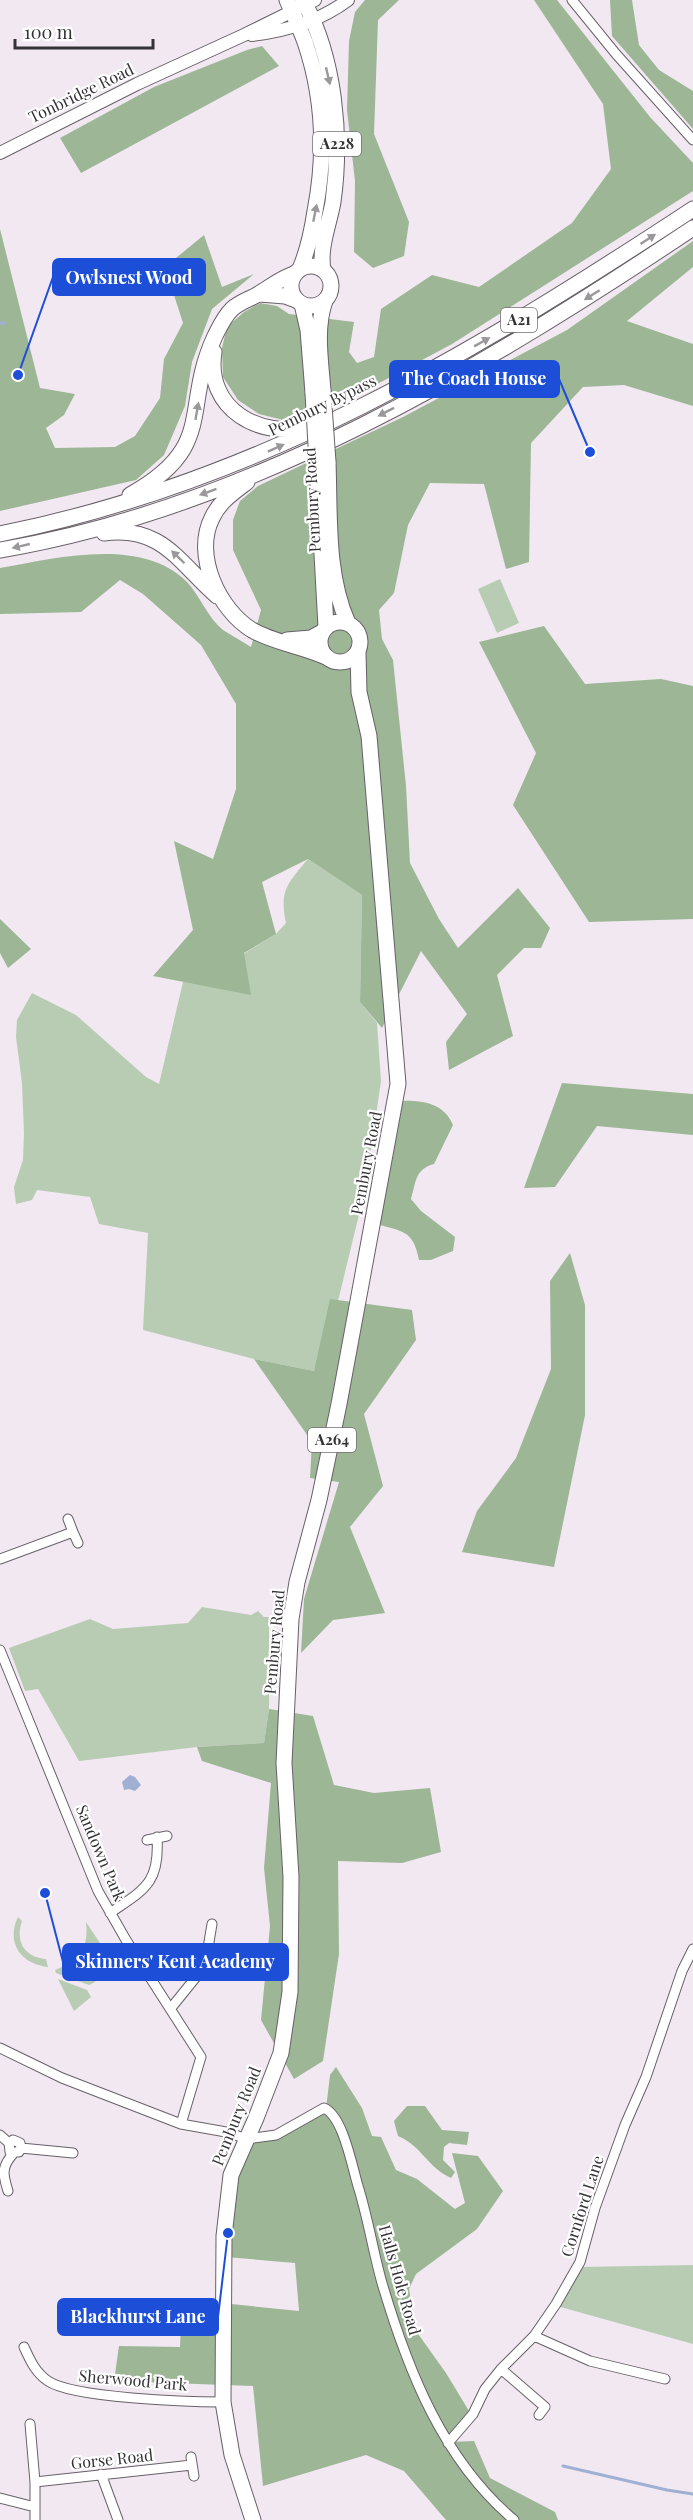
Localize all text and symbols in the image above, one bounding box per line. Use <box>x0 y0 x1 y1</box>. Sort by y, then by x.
scale bar <box>15 12 153 50</box>
text: 100 m <box>24 20 73 44</box>
street label: Tonbridge Road <box>25 58 137 127</box>
one-way arrow <box>324 67 333 86</box>
road number: A228 <box>313 132 361 156</box>
one-way arrow <box>311 203 320 222</box>
one-way arrow <box>639 233 655 245</box>
callout: Owlsnest Wood <box>53 259 205 295</box>
text: Owlsnest Wood <box>65 265 193 289</box>
one-way arrow <box>584 290 600 301</box>
road number: A21 <box>501 308 537 332</box>
one-way arrow <box>474 337 491 347</box>
callout: The Coach House <box>390 361 559 397</box>
text: The Coach House <box>402 366 546 390</box>
street label: Pembury Bypass <box>264 369 379 440</box>
one-way arrow <box>193 401 202 420</box>
one-way arrow <box>377 407 394 417</box>
one-way arrow <box>267 443 284 452</box>
street label: Pembury Road <box>298 447 325 553</box>
one-way arrow <box>199 488 217 498</box>
one-way arrow <box>11 542 30 551</box>
one-way arrow <box>172 551 186 565</box>
street label: Pembury Road <box>345 1109 386 1216</box>
road number: A264 <box>308 1428 356 1452</box>
street label: Pembury Road <box>258 1589 289 1695</box>
street label: Sandown Park <box>72 1801 131 1904</box>
callout: Skinners' Kent Academy <box>63 1944 288 1980</box>
text: Skinners' Kent Academy <box>75 1949 276 1973</box>
street label: Pembury Road <box>206 2063 265 2168</box>
street label: Cornford Lane <box>555 2152 608 2259</box>
street label: Halls Hole Road <box>375 2222 426 2337</box>
callout: Blackhurst Lane <box>58 2299 218 2335</box>
text: Blackhurst Lane <box>70 2304 206 2328</box>
street label: Sherwood Park <box>78 2364 188 2395</box>
street label: Gorse Road <box>70 2444 154 2473</box>

